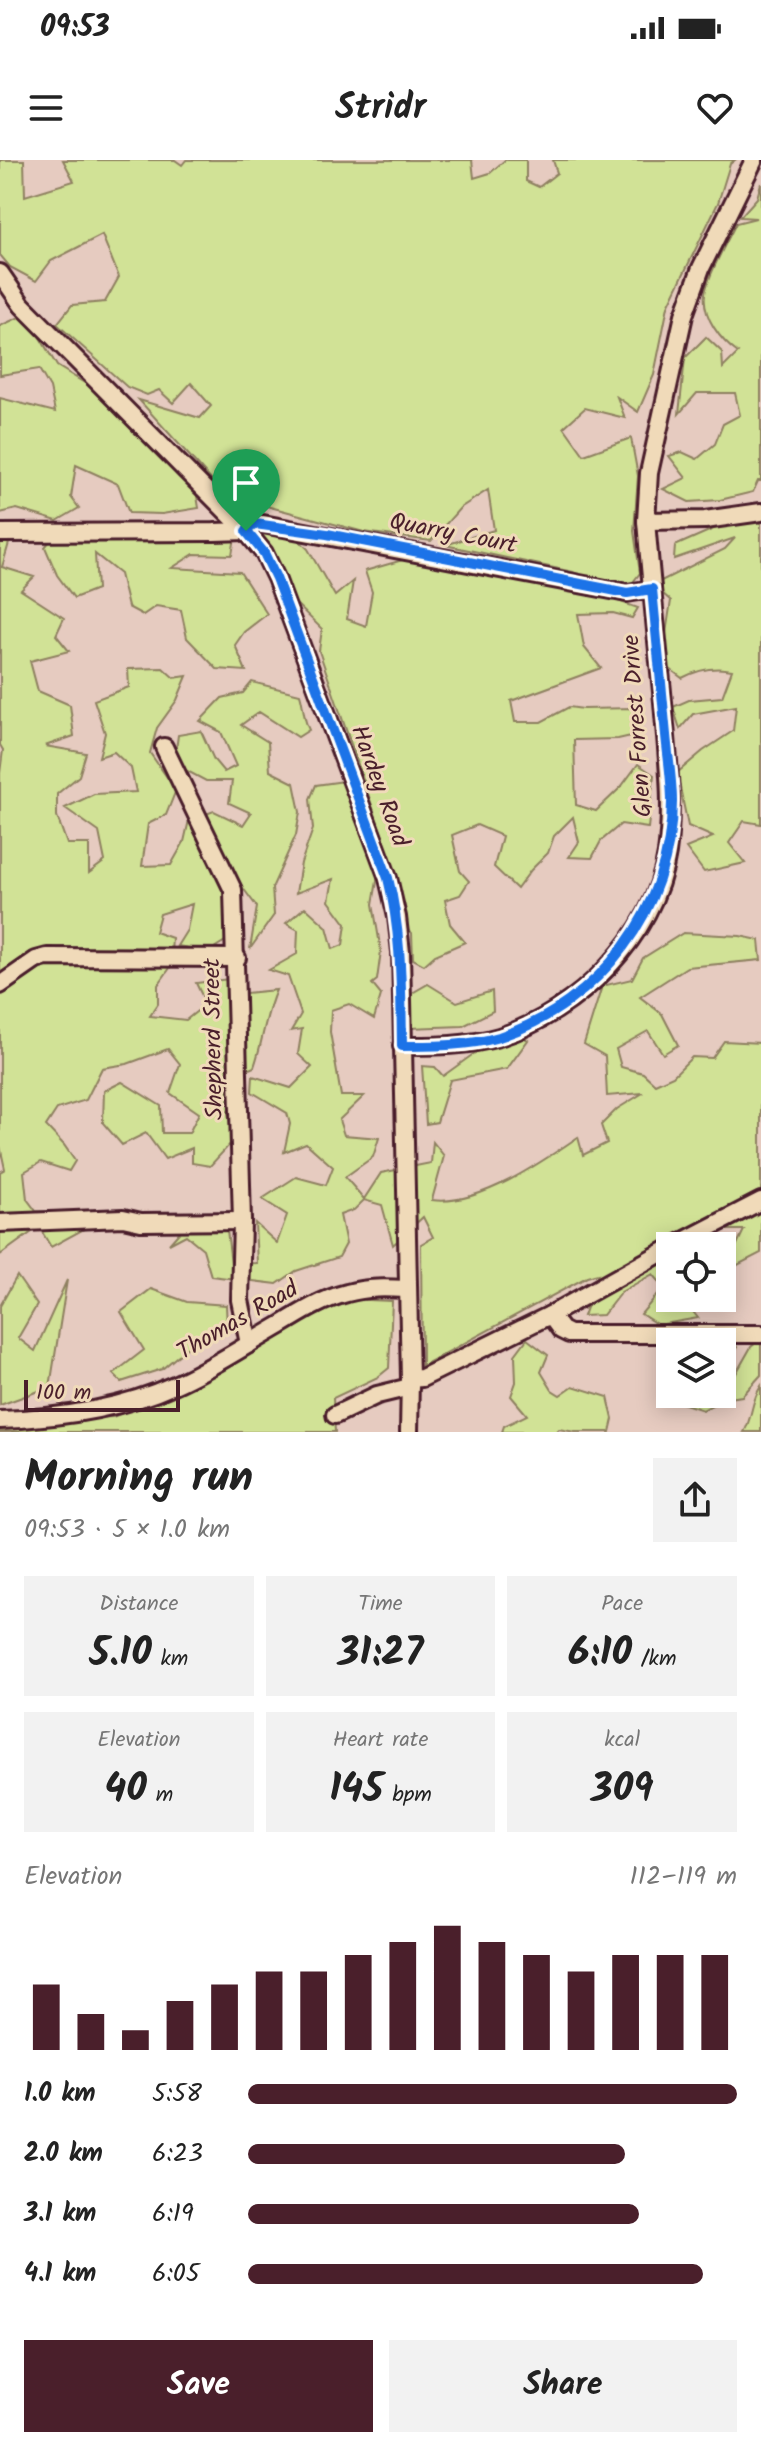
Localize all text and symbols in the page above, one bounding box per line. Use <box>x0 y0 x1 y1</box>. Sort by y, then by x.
text: 09:53 <box>40 4 110 52</box>
text: Stridr <box>335 80 426 137</box>
icon: menu <box>24 86 68 130</box>
icon: heart <box>693 86 737 130</box>
pin <box>212 449 280 531</box>
icon: arrive <box>224 461 268 505</box>
street label: Quarry Court <box>386 503 521 566</box>
street label: Glen Forrest Drive <box>612 633 664 819</box>
street label: Hardey Road <box>339 720 419 853</box>
street label: Shepherd Street <box>193 957 235 1120</box>
map controls <box>656 1232 736 1408</box>
button: locate <box>656 1232 736 1312</box>
street label: Thomas Road <box>170 1270 307 1372</box>
button: layers <box>656 1328 736 1408</box>
scale bar <box>24 1376 180 1412</box>
text: 100 m <box>36 1376 91 1411</box>
text: Morning run <box>24 1444 253 1514</box>
button: share <box>653 1458 737 1542</box>
text: 09:53 · 5 × 1.0 km <box>24 1509 230 1551</box>
text: Distance <box>99 1587 178 1622</box>
text: Time <box>358 1587 403 1622</box>
text: Pace <box>601 1587 643 1622</box>
text: 5.10 <box>89 1622 152 1686</box>
text: 31:27 <box>337 1622 423 1686</box>
text: 6:10 <box>568 1622 632 1686</box>
text: km <box>152 1642 188 1677</box>
text: /km <box>632 1642 676 1677</box>
text: Elevation <box>97 1723 180 1758</box>
text: Heart rate <box>333 1723 428 1758</box>
text: kcal <box>604 1723 640 1758</box>
text: 40 <box>104 1758 147 1822</box>
text: 145 <box>329 1758 383 1822</box>
text: 309 <box>591 1758 653 1822</box>
text: m <box>147 1778 173 1813</box>
text: bpm <box>383 1778 432 1813</box>
text: Elevation <box>24 1856 122 1898</box>
text: 112–119 m <box>630 1856 737 1898</box>
text: 1.0 km <box>24 2073 95 2115</box>
text: 5:58 <box>152 2073 202 2115</box>
text: 2.0 km <box>24 2133 103 2175</box>
text: 6:23 <box>152 2133 203 2175</box>
text: 3.1 km <box>24 2193 96 2235</box>
text: 6:19 <box>152 2193 194 2235</box>
text: 4.1 km <box>24 2253 96 2295</box>
text: 6:05 <box>152 2253 200 2295</box>
button: Save <box>24 2340 373 2432</box>
button: Share <box>389 2340 737 2432</box>

